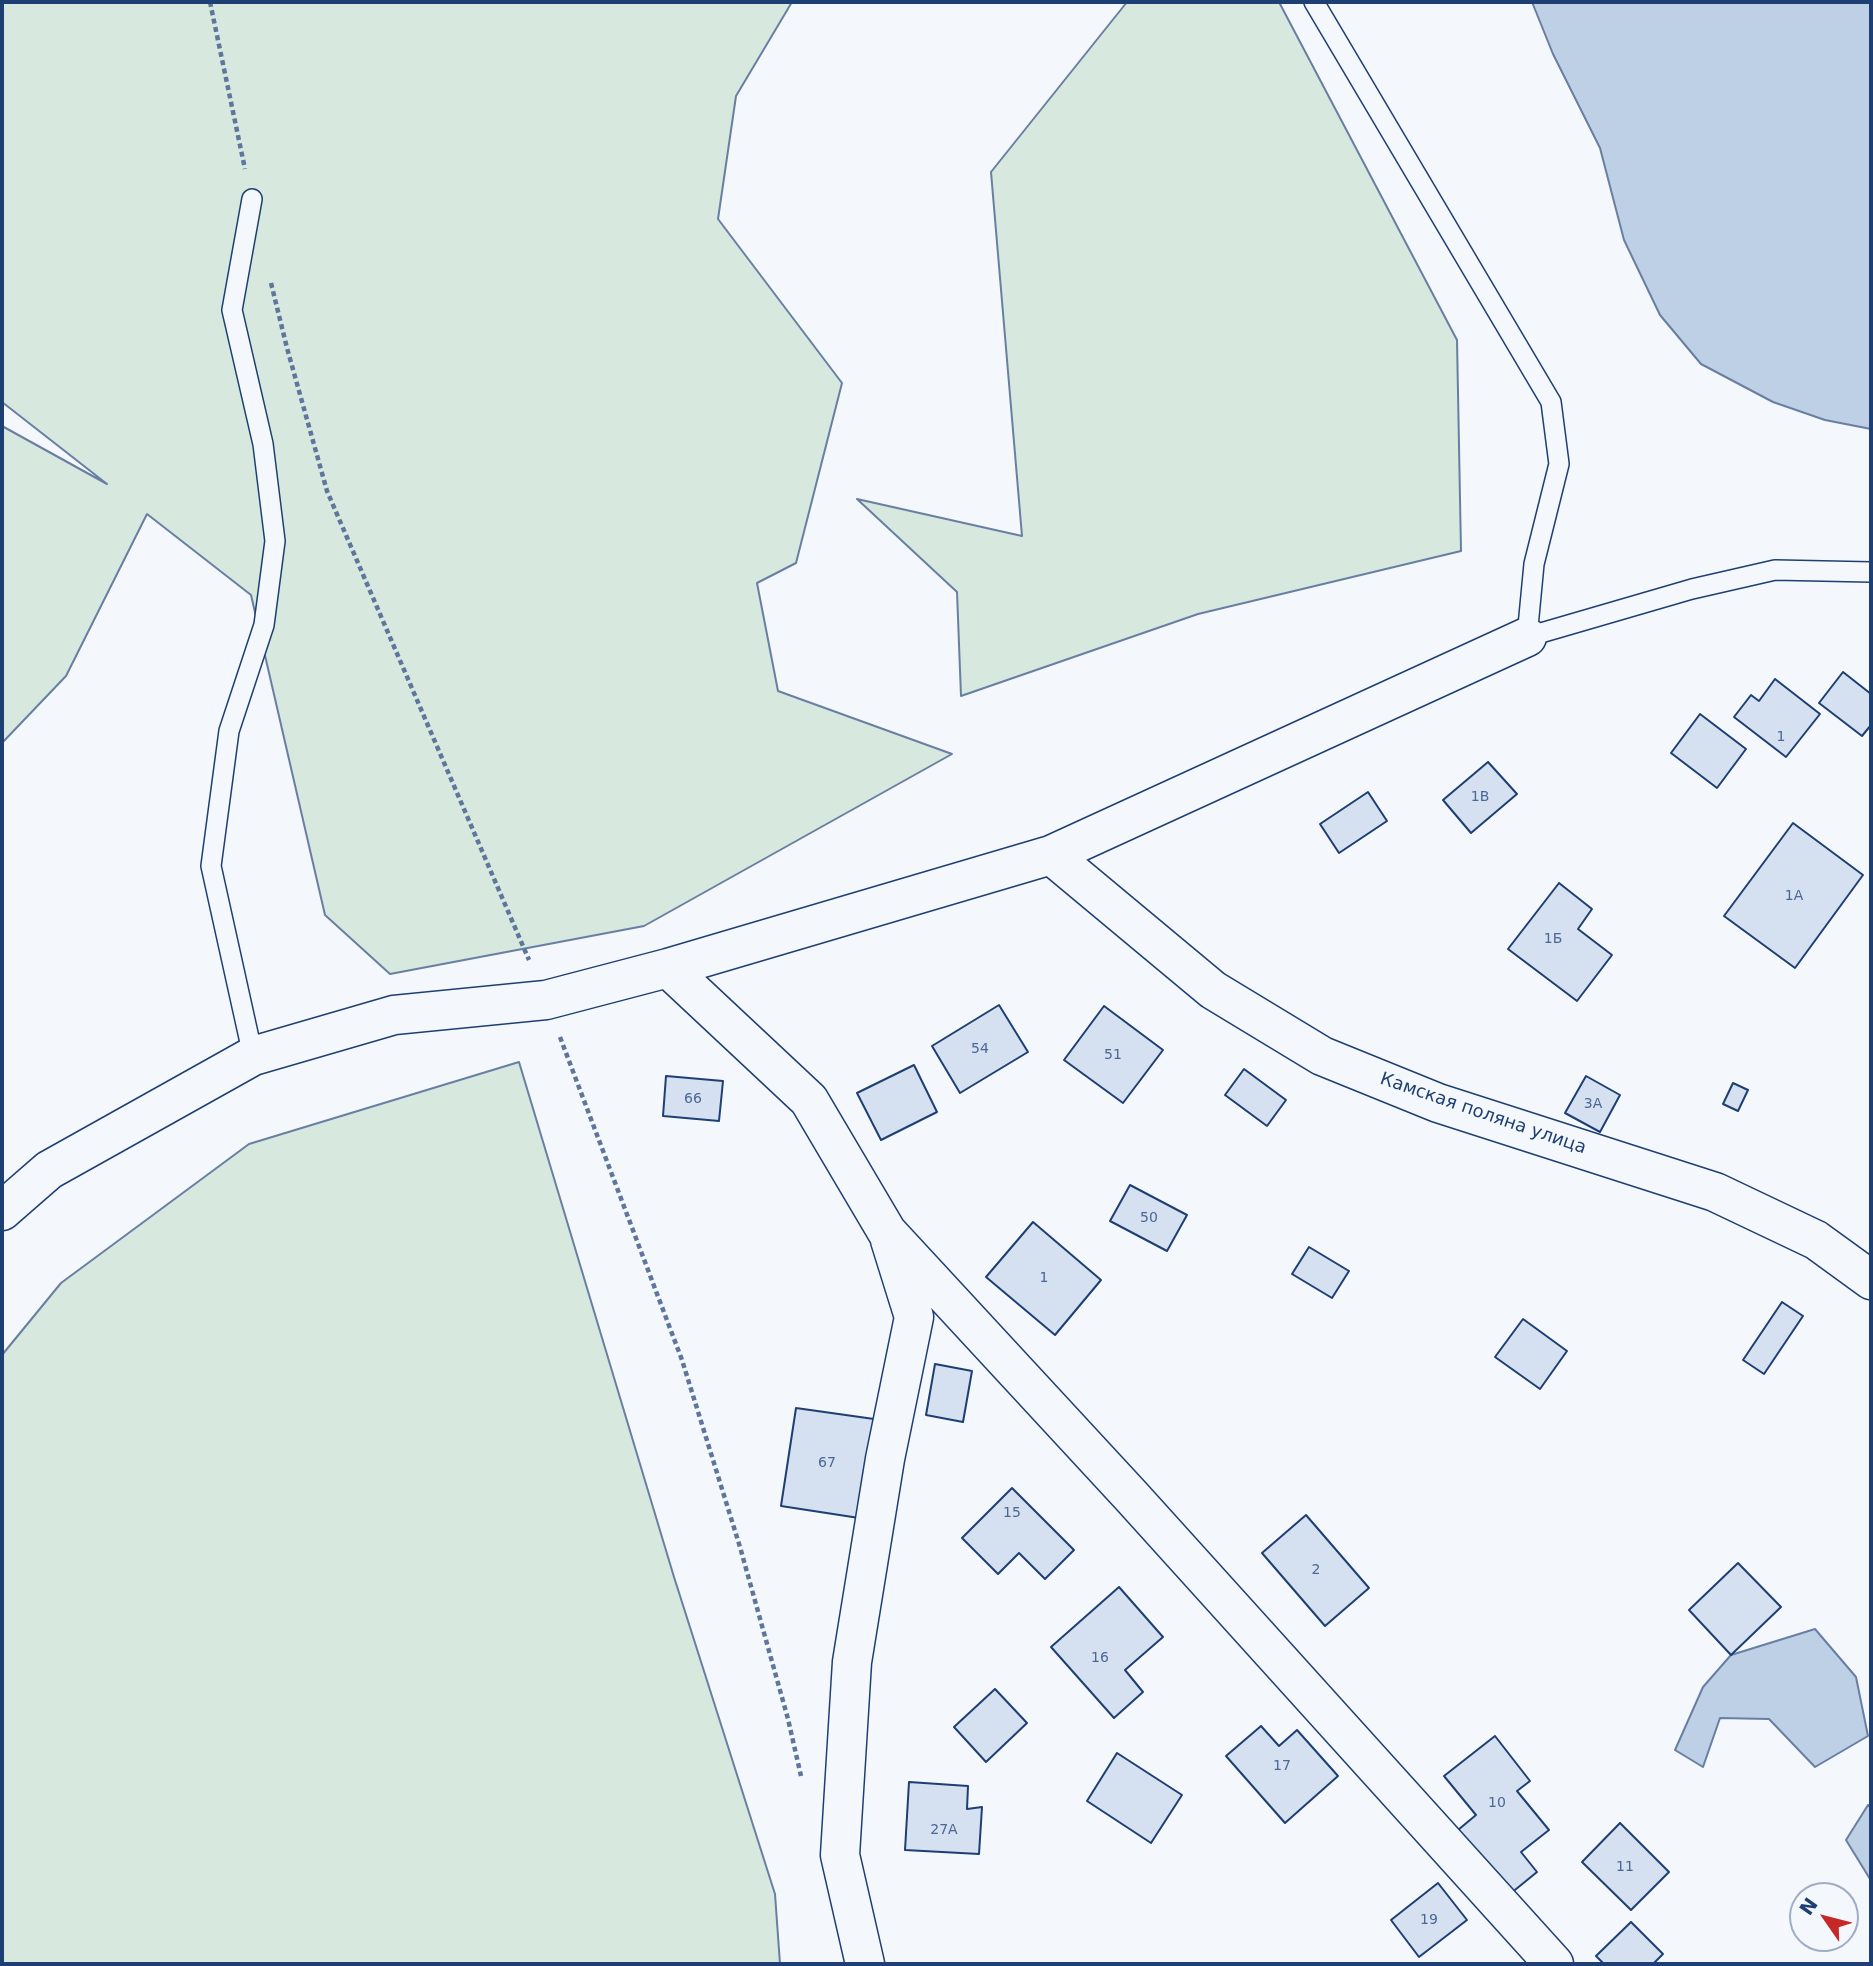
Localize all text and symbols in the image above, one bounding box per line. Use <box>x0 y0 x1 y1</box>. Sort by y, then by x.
house number: 1 <box>1777 729 1785 745</box>
house number: 1В <box>1471 789 1489 805</box>
house number: 1А <box>1785 888 1803 904</box>
house number: 1Б <box>1544 931 1562 947</box>
house number: 54 <box>971 1041 989 1057</box>
house number: 51 <box>1104 1047 1122 1063</box>
street label: Камская поляна улица <box>1377 1069 1589 1159</box>
house number: 66 <box>684 1091 702 1107</box>
house number: 3А <box>1584 1096 1602 1112</box>
house number: 50 <box>1140 1210 1158 1226</box>
house number: 1 <box>1040 1270 1048 1286</box>
house number: 67 <box>818 1455 836 1471</box>
house number: 15 <box>1003 1505 1021 1521</box>
house number: 2 <box>1312 1562 1320 1578</box>
house number: 16 <box>1091 1650 1109 1666</box>
house number: 17 <box>1273 1758 1291 1774</box>
house number: 10 <box>1488 1795 1506 1811</box>
house number: 27А <box>930 1822 958 1838</box>
house number: 11 <box>1616 1859 1634 1875</box>
north arrow <box>1789 1882 1859 1952</box>
text: N <box>1795 1893 1822 1919</box>
house number: 19 <box>1420 1912 1438 1928</box>

